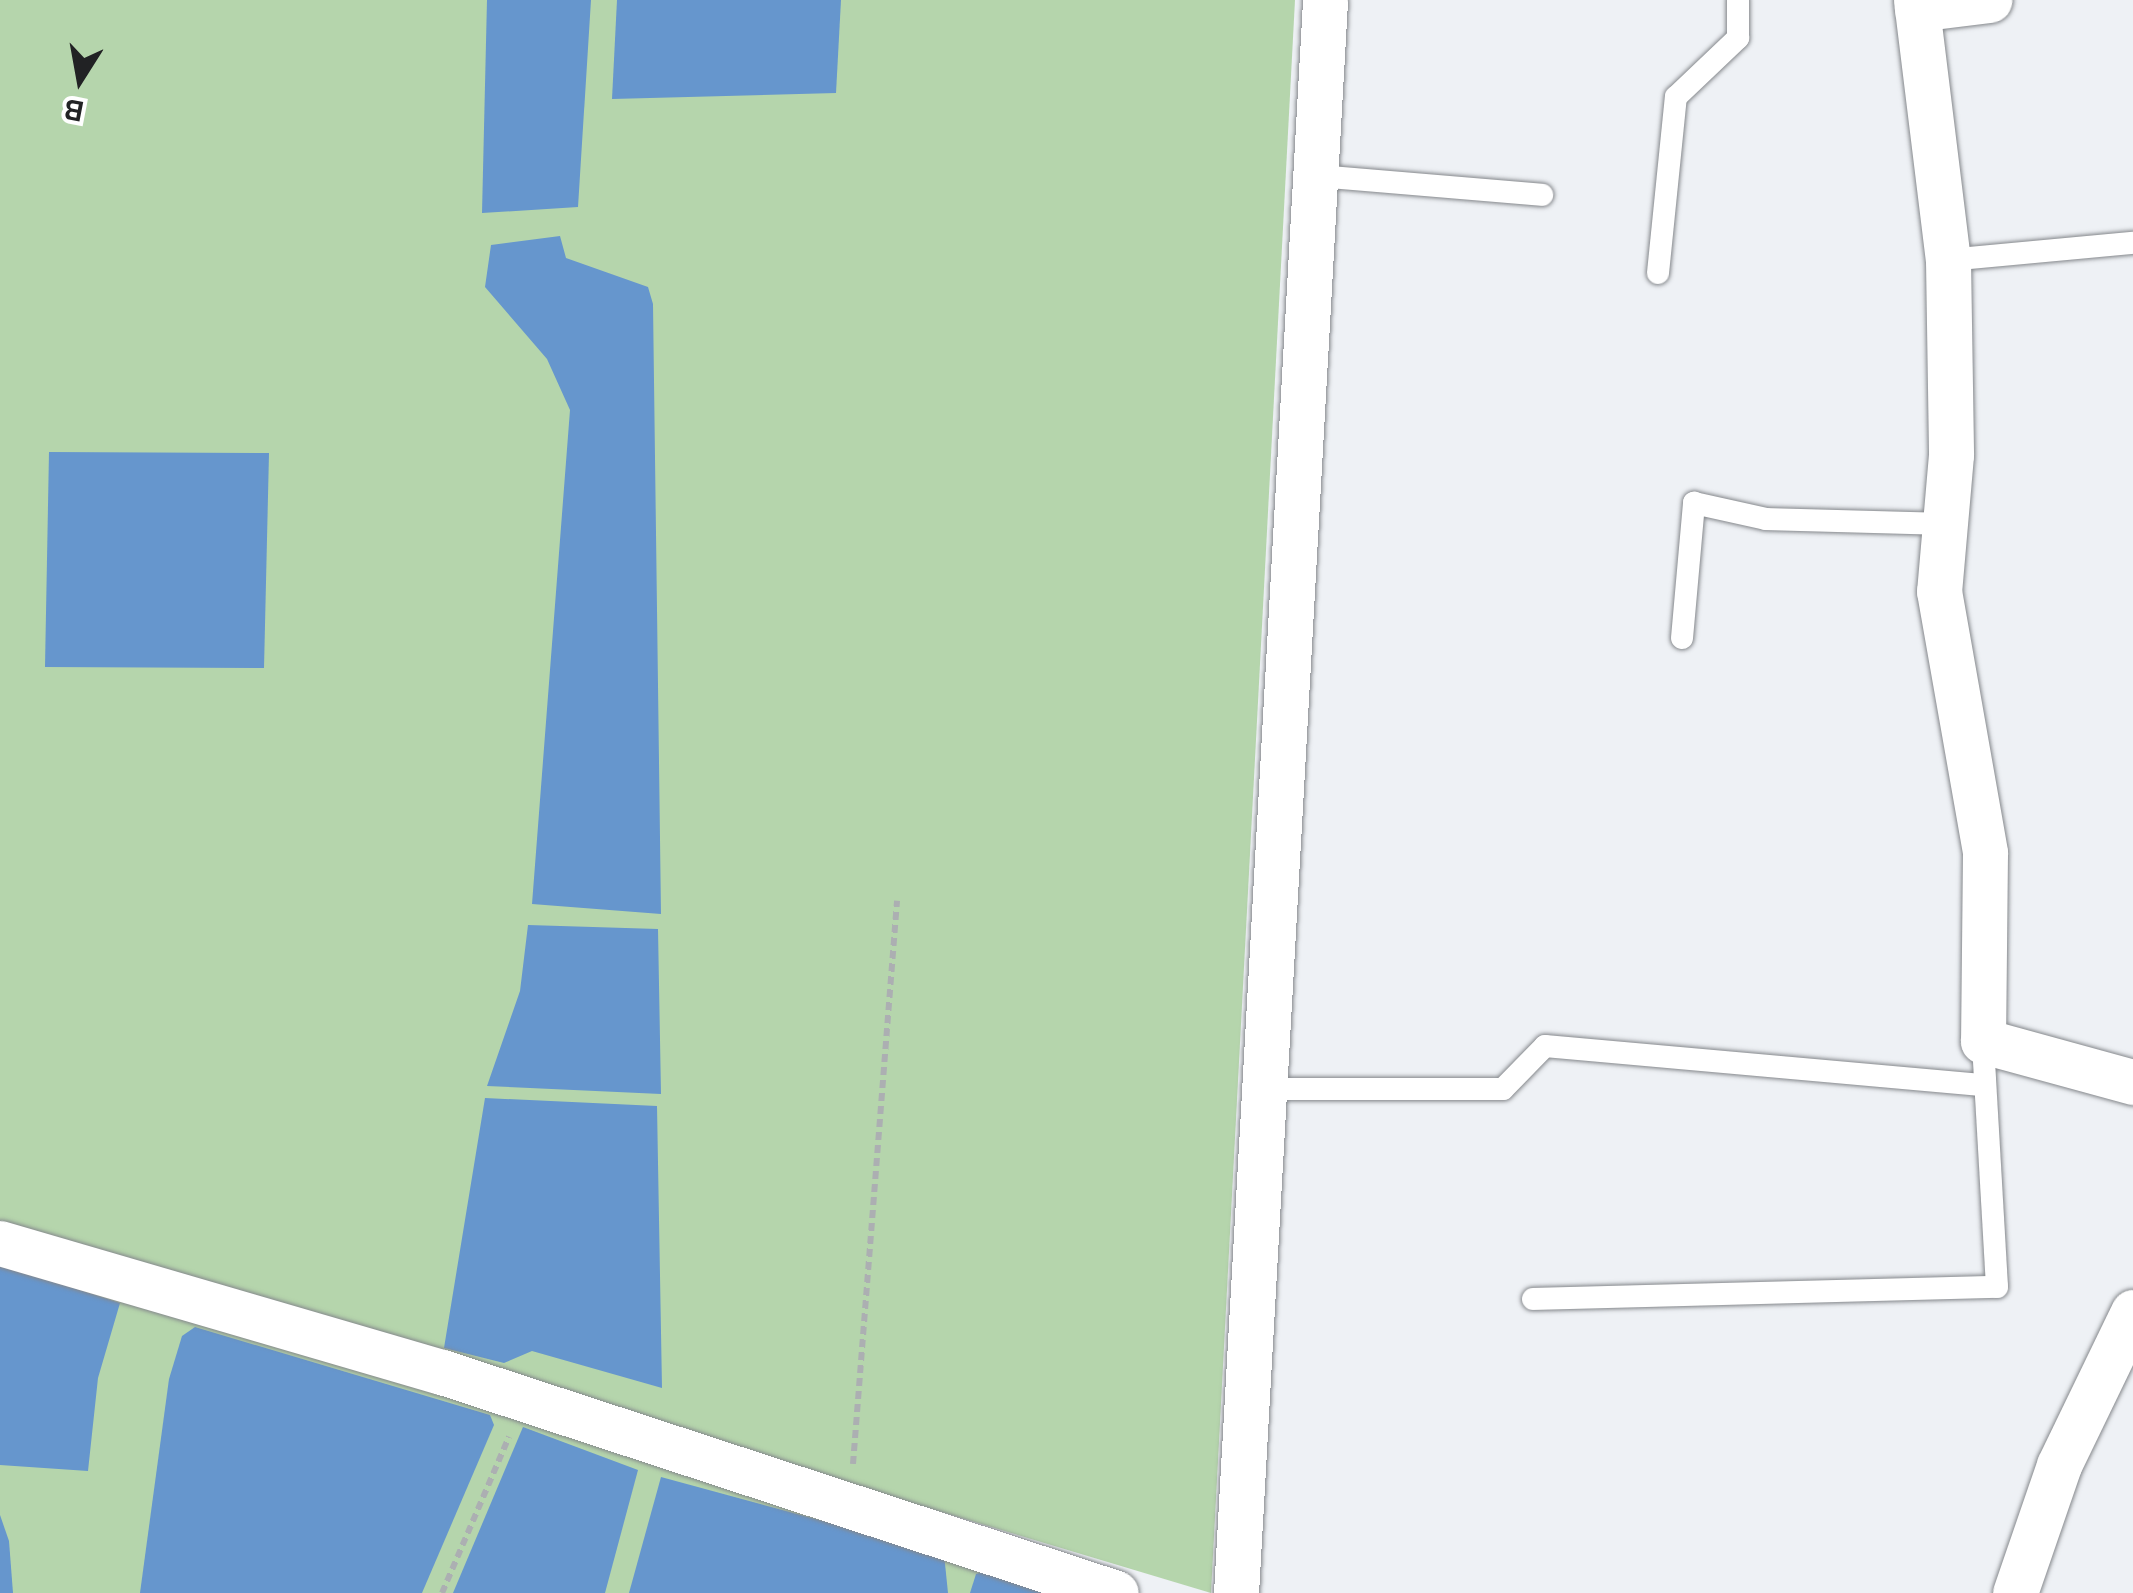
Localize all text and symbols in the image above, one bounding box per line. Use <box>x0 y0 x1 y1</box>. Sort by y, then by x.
north arrow <box>30 30 130 130</box>
text: B <box>62 92 87 128</box>

